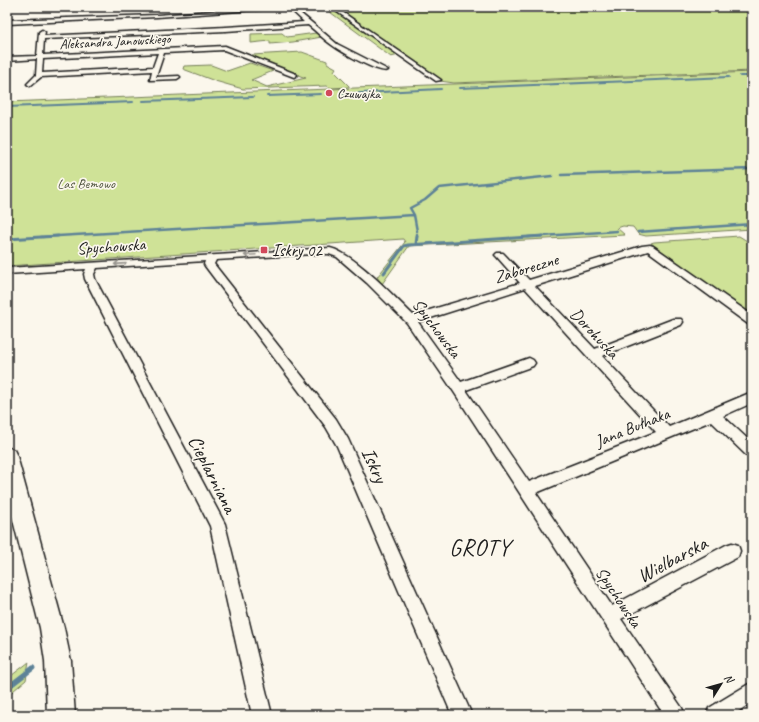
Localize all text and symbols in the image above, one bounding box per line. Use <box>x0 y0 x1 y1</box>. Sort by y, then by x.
street label: Aleksandra Janowskiego <box>59 30 173 53</box>
place label: Czuwajka <box>337 85 381 102</box>
marker: Czuwajka <box>324 88 334 98</box>
park label: Las Bemowo <box>57 175 116 192</box>
street label: Spychowska <box>76 234 147 259</box>
place label: Iskry 02 <box>272 240 323 261</box>
marker: Iskry 02 <box>259 245 269 255</box>
street label: Zaboreczne <box>492 248 562 288</box>
one-way arrow <box>244 252 257 259</box>
one-way arrow <box>114 260 127 268</box>
street label: Spychowska <box>408 295 466 363</box>
street label: Dorohuska <box>566 304 624 364</box>
street label: Jana Bułhaka <box>591 403 673 452</box>
street label: Cieplarniana <box>182 431 244 519</box>
street label: Iskry <box>356 444 394 489</box>
street label: Wielbarska <box>633 530 713 588</box>
district label: GROTY <box>449 533 514 562</box>
street label: Spychowska <box>591 563 647 632</box>
north arrow <box>701 664 741 704</box>
text: N <box>721 671 738 687</box>

